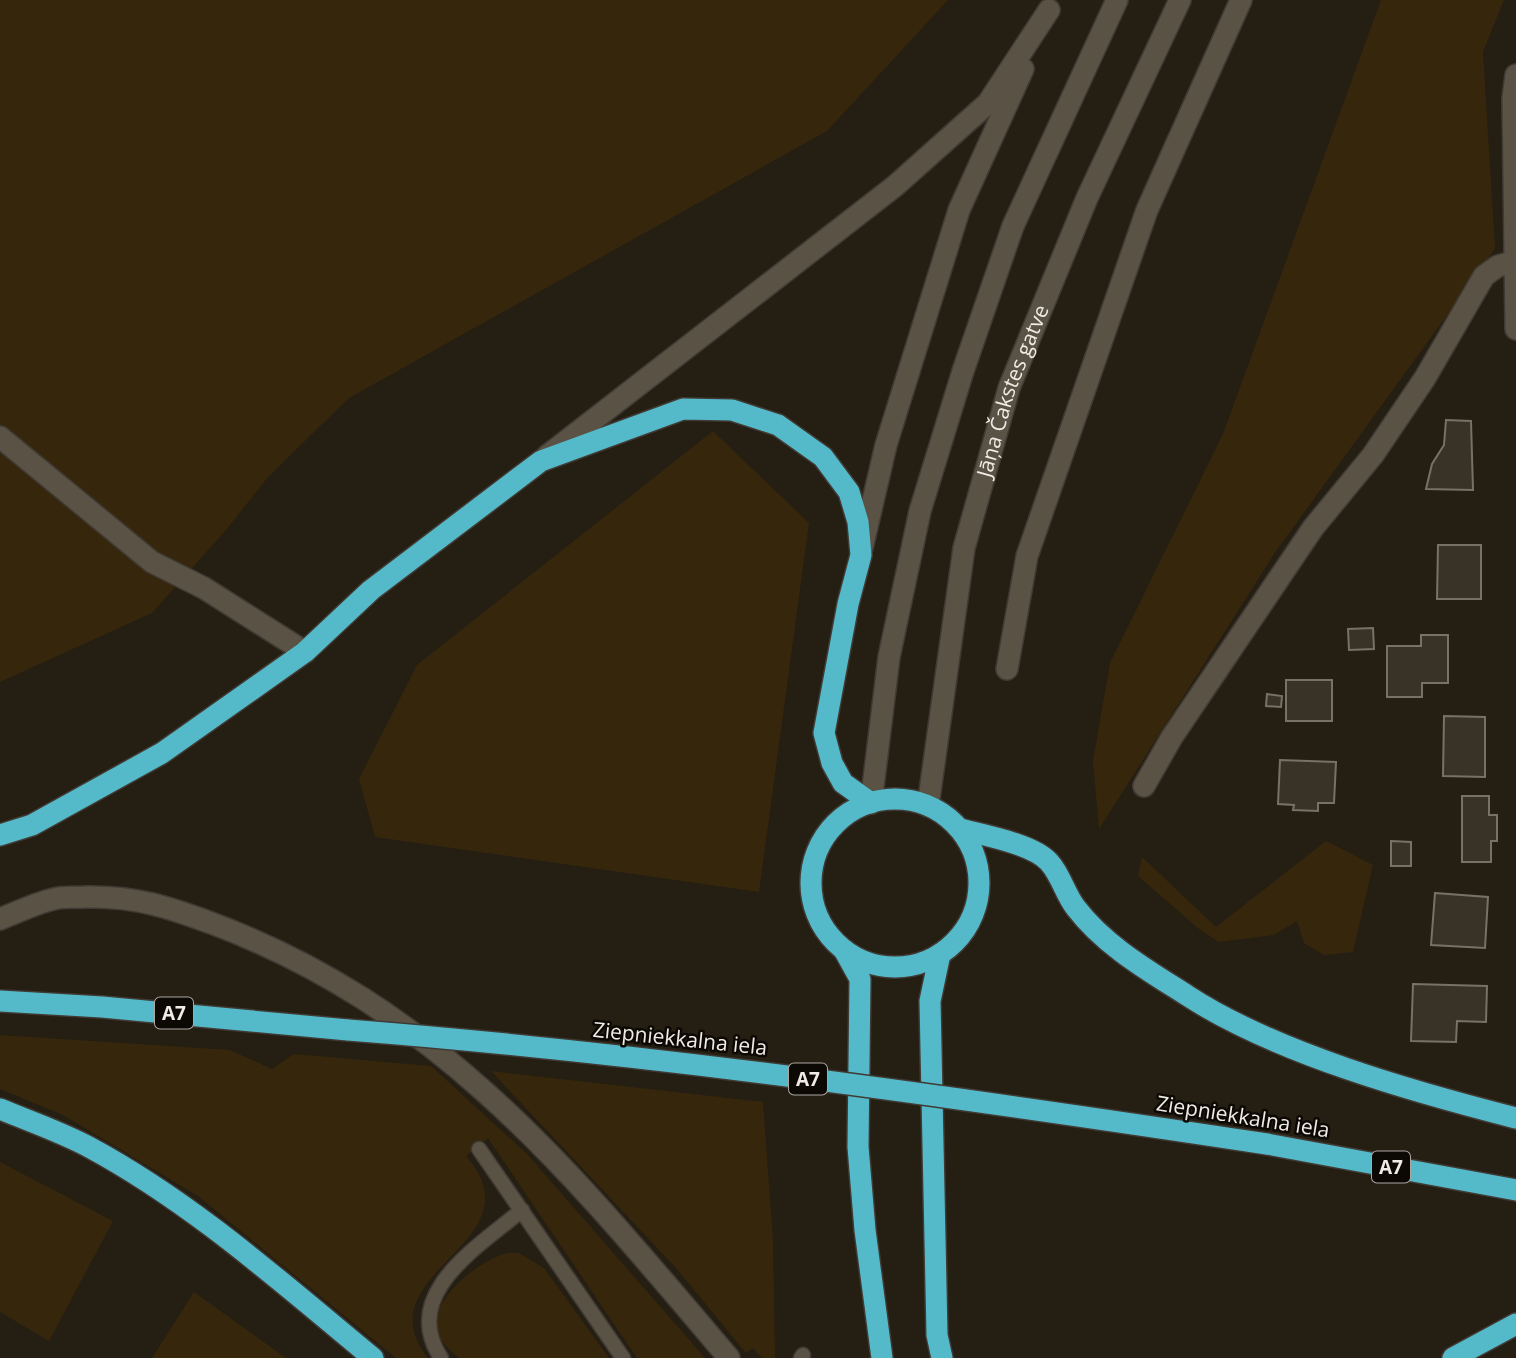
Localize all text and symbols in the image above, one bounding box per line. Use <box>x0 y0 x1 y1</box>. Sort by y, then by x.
street label: Jāņa Čakstes gatve <box>969 300 1055 482</box>
road number: A7 <box>155 998 193 1028</box>
street label: Ziepniekkalna iela <box>592 1015 769 1061</box>
road number: A7 <box>789 1064 827 1094</box>
street label: Ziepniekkalna iela <box>1155 1088 1332 1144</box>
road number: A7 <box>1372 1152 1410 1182</box>

